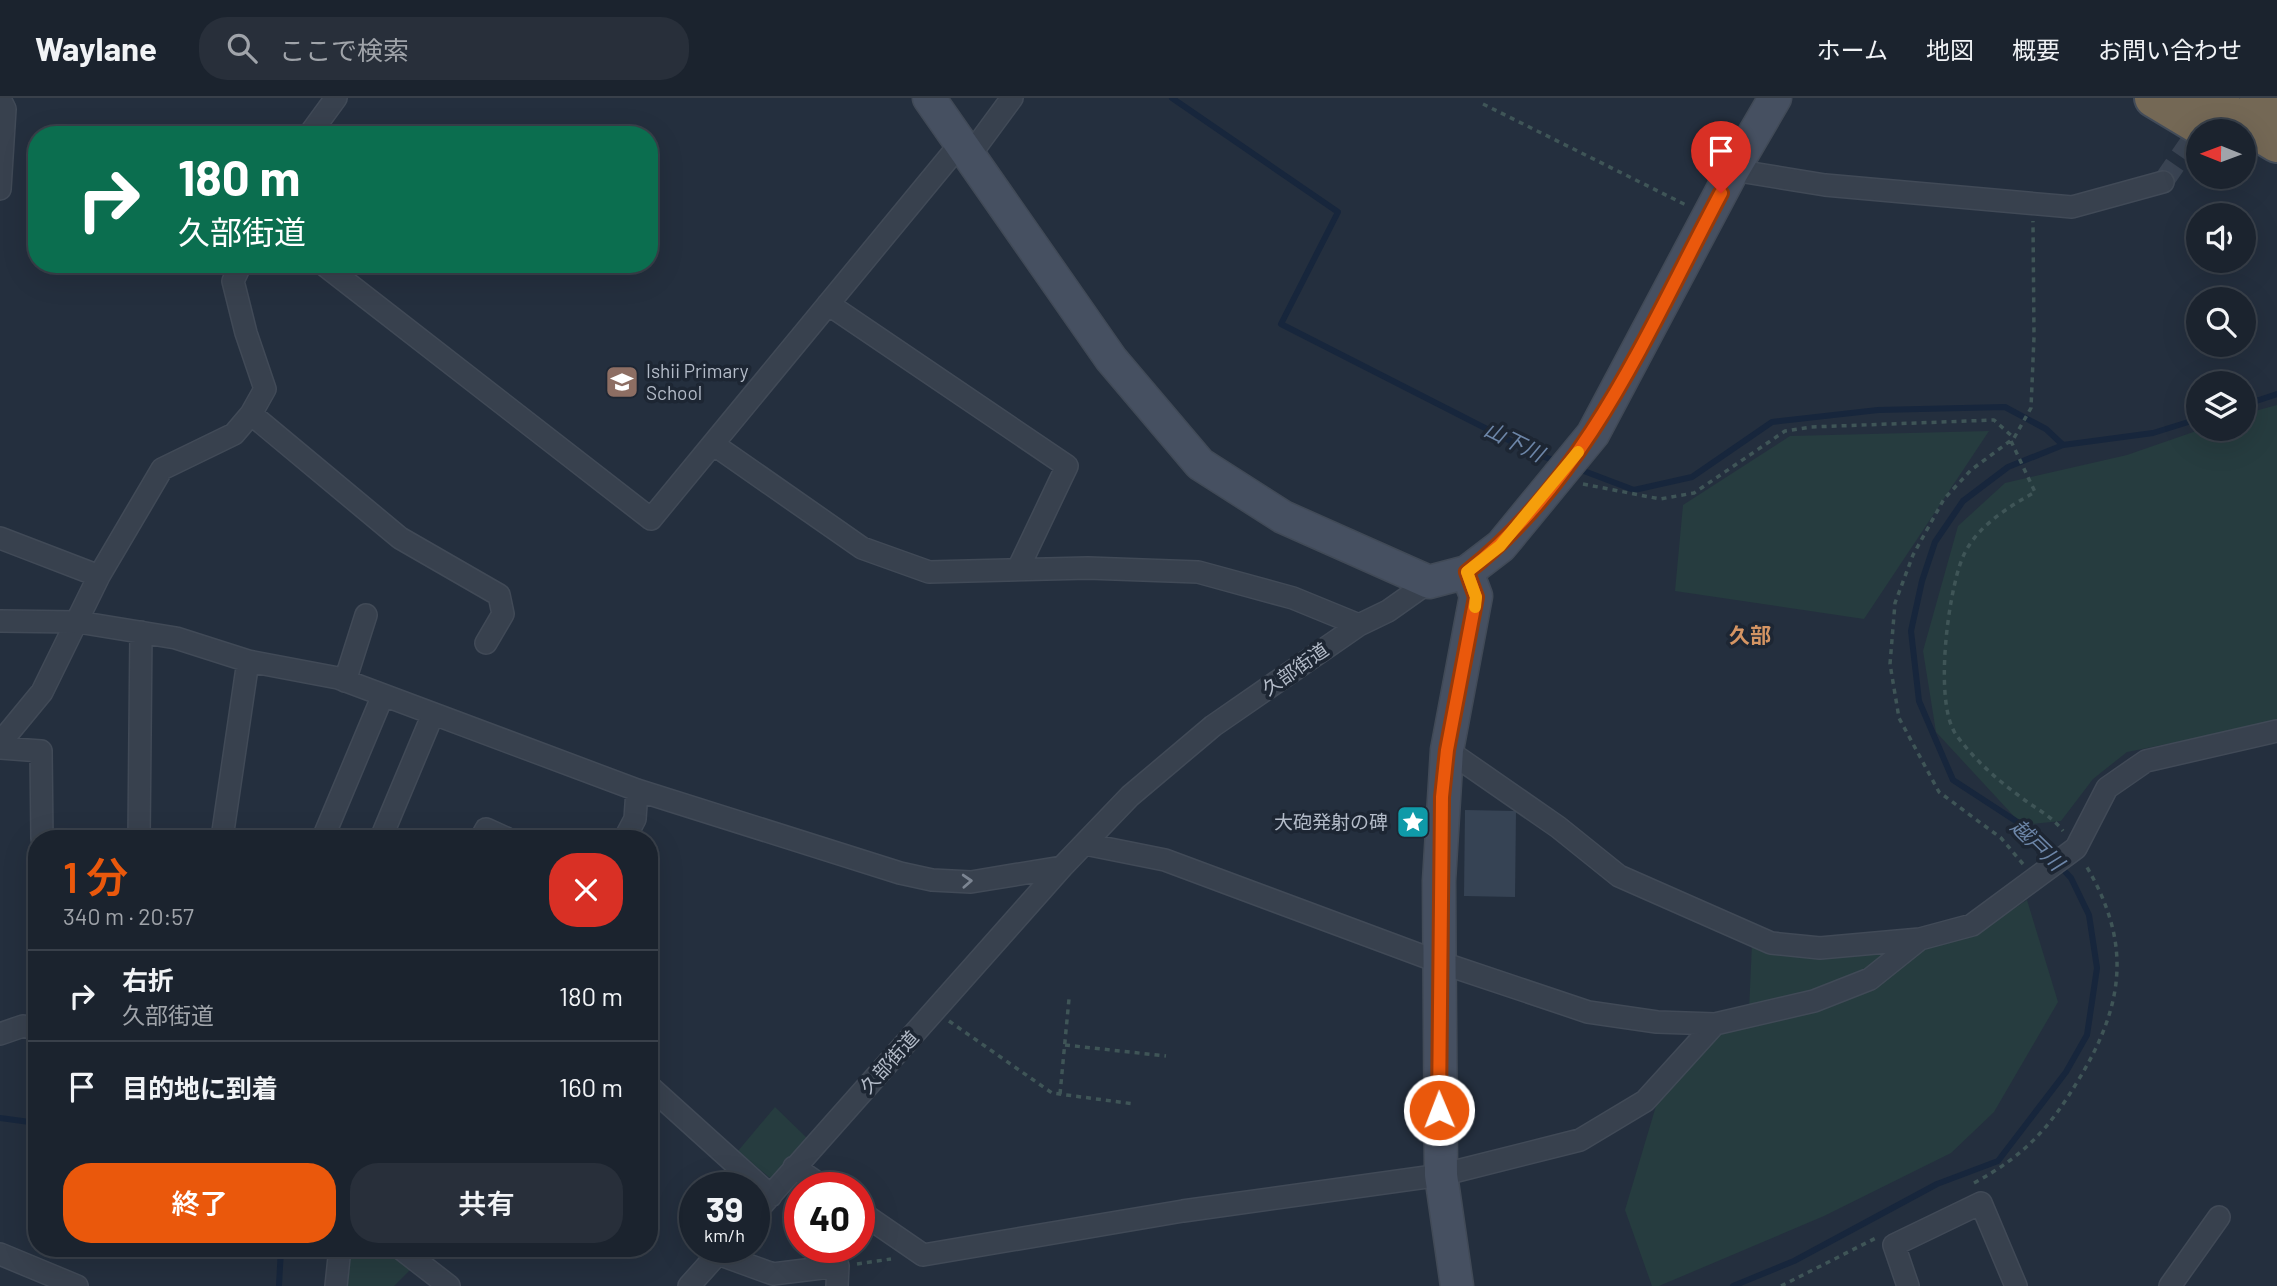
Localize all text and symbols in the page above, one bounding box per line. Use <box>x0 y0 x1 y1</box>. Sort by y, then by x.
search box <box>199 17 689 80</box>
text: Waylane <box>35 28 157 68</box>
icon: search <box>223 29 261 67</box>
text: ここで検索 <box>279 34 409 65</box>
text: ホーム <box>1817 35 1888 64</box>
text: 地図 <box>1926 35 1974 64</box>
text: 概要 <box>2012 35 2060 64</box>
text: お問い合わせ <box>2098 35 2242 64</box>
north arrow <box>2186 119 2256 189</box>
map controls <box>2186 119 2256 441</box>
pin <box>1691 121 1751 193</box>
icon: arrive <box>1702 132 1740 170</box>
text: 180 m <box>178 147 301 206</box>
icon: right <box>63 154 154 245</box>
button: sound <box>2186 203 2256 273</box>
text: 久部街道 <box>178 212 306 250</box>
button: search <box>2186 287 2256 357</box>
place label: Ishii Primary School <box>646 359 749 404</box>
school or university icon: Ishii Primary School <box>603 363 641 401</box>
button: layers <box>2186 371 2256 441</box>
water label: 山下川 <box>1481 416 1550 467</box>
district label: 久部 <box>1729 622 1771 647</box>
street label: 久部街道 <box>1257 637 1332 700</box>
place icon: 大砲発射の碑 <box>1394 803 1432 841</box>
place label: 大砲発射の碑 <box>1274 810 1388 833</box>
water label: 越戸川 <box>2007 813 2071 876</box>
text: 1 分 <box>63 851 128 901</box>
button: close <box>549 853 623 927</box>
one-way arrow <box>962 873 973 888</box>
text: 340 m · 20:57 <box>63 902 194 930</box>
text: 右折 <box>122 964 174 995</box>
icon: right <box>63 977 101 1015</box>
text: 180 m <box>559 980 623 1011</box>
text: 久部街道 <box>122 1001 214 1029</box>
street label: 久部街道 <box>855 1026 923 1098</box>
icon: arrive <box>63 1068 101 1106</box>
text: 160 m <box>559 1071 623 1102</box>
text: 目的地に到着 <box>122 1072 278 1103</box>
position arrow <box>1402 1073 1476 1147</box>
button: 終了 <box>63 1163 336 1243</box>
button: 共有 <box>350 1163 623 1243</box>
speed limit sign: 40 <box>784 1172 875 1263</box>
text: 39 <box>706 1187 743 1229</box>
text: km/h <box>704 1224 745 1246</box>

